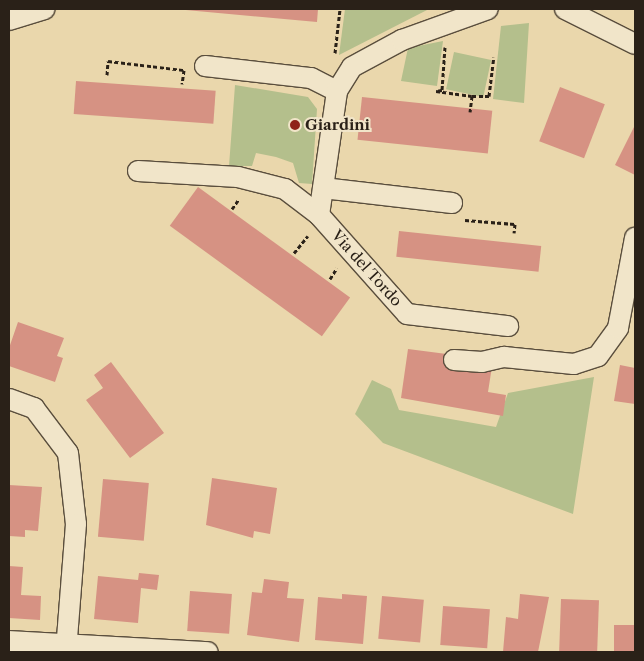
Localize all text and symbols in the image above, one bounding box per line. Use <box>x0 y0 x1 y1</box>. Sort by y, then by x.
place label: Giardini <box>305 116 370 134</box>
marker: Giardini <box>289 119 301 131</box>
street label: Via del Tordo <box>328 226 406 310</box>

